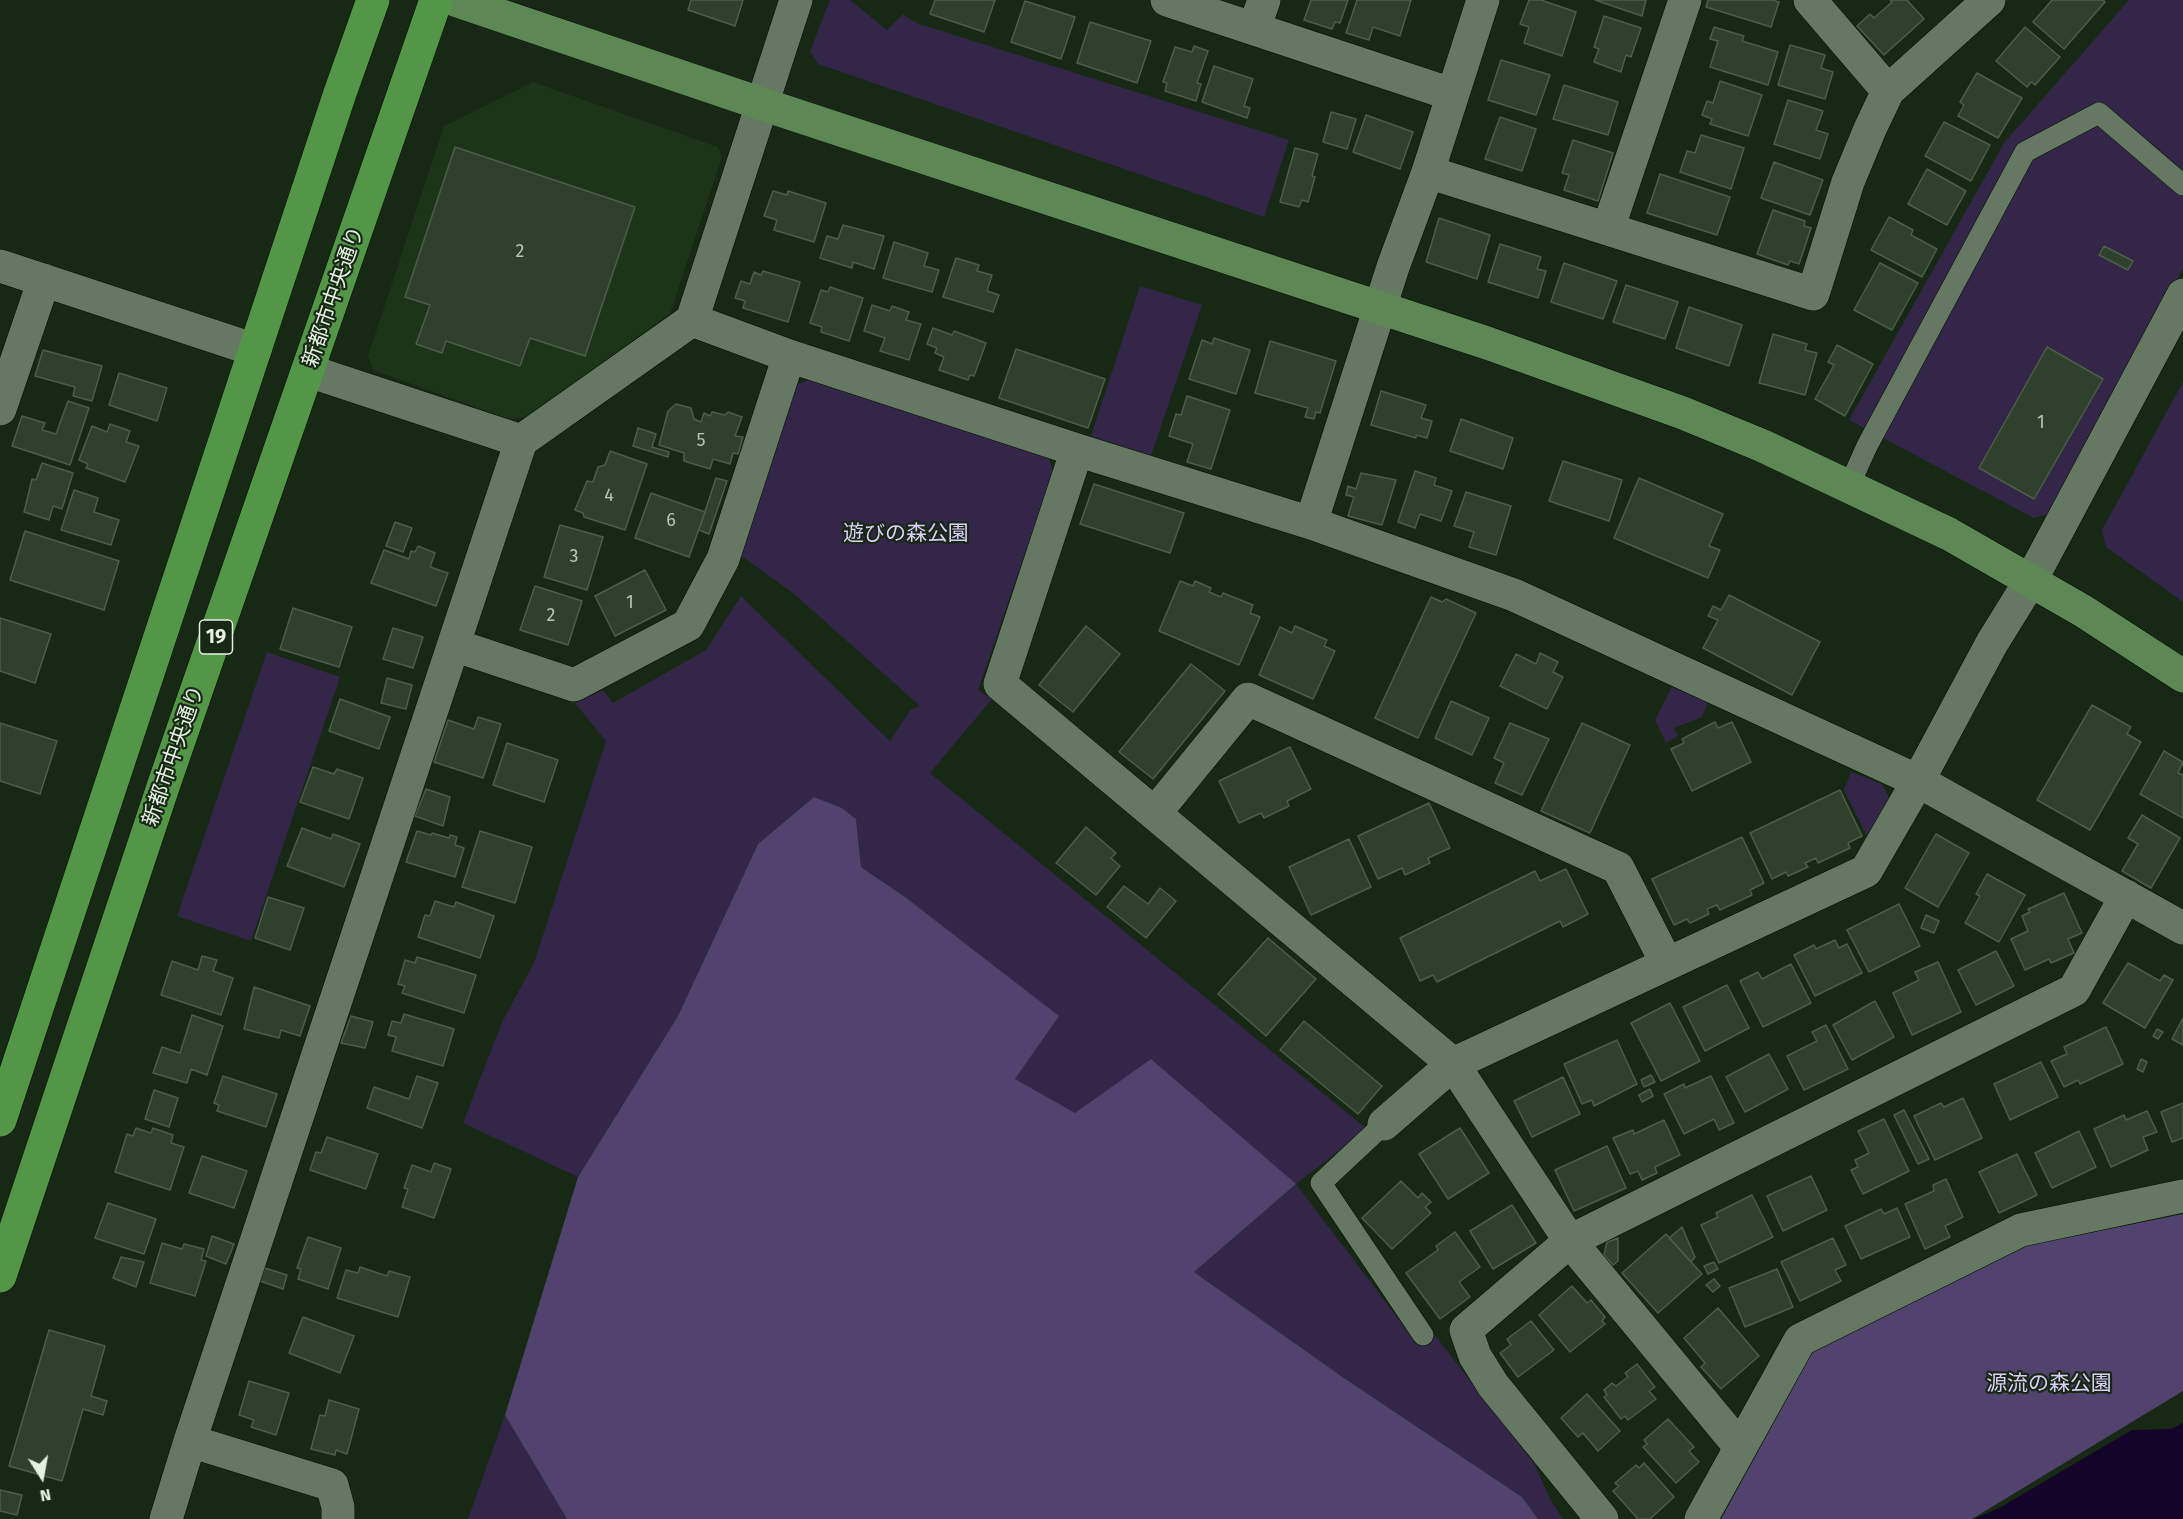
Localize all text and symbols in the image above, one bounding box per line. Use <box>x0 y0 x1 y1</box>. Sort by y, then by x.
street label: 新都市中央通り <box>298 223 370 371</box>
house number: 2 <box>516 241 524 263</box>
house number: 1 <box>2037 412 2045 434</box>
house number: 5 <box>696 430 706 452</box>
house number: 4 <box>604 485 614 507</box>
house number: 6 <box>666 510 676 532</box>
park label: 遊びの森公園 <box>843 521 969 547</box>
house number: 3 <box>570 546 578 568</box>
house number: 1 <box>626 592 634 614</box>
house number: 2 <box>547 605 555 627</box>
road number: 19 <box>200 620 232 654</box>
street label: 新都市中央通り <box>138 682 210 830</box>
park label: 源流の森公園 <box>1986 1371 2112 1397</box>
north arrow <box>12 1447 72 1507</box>
text: N <box>39 1485 53 1505</box>

